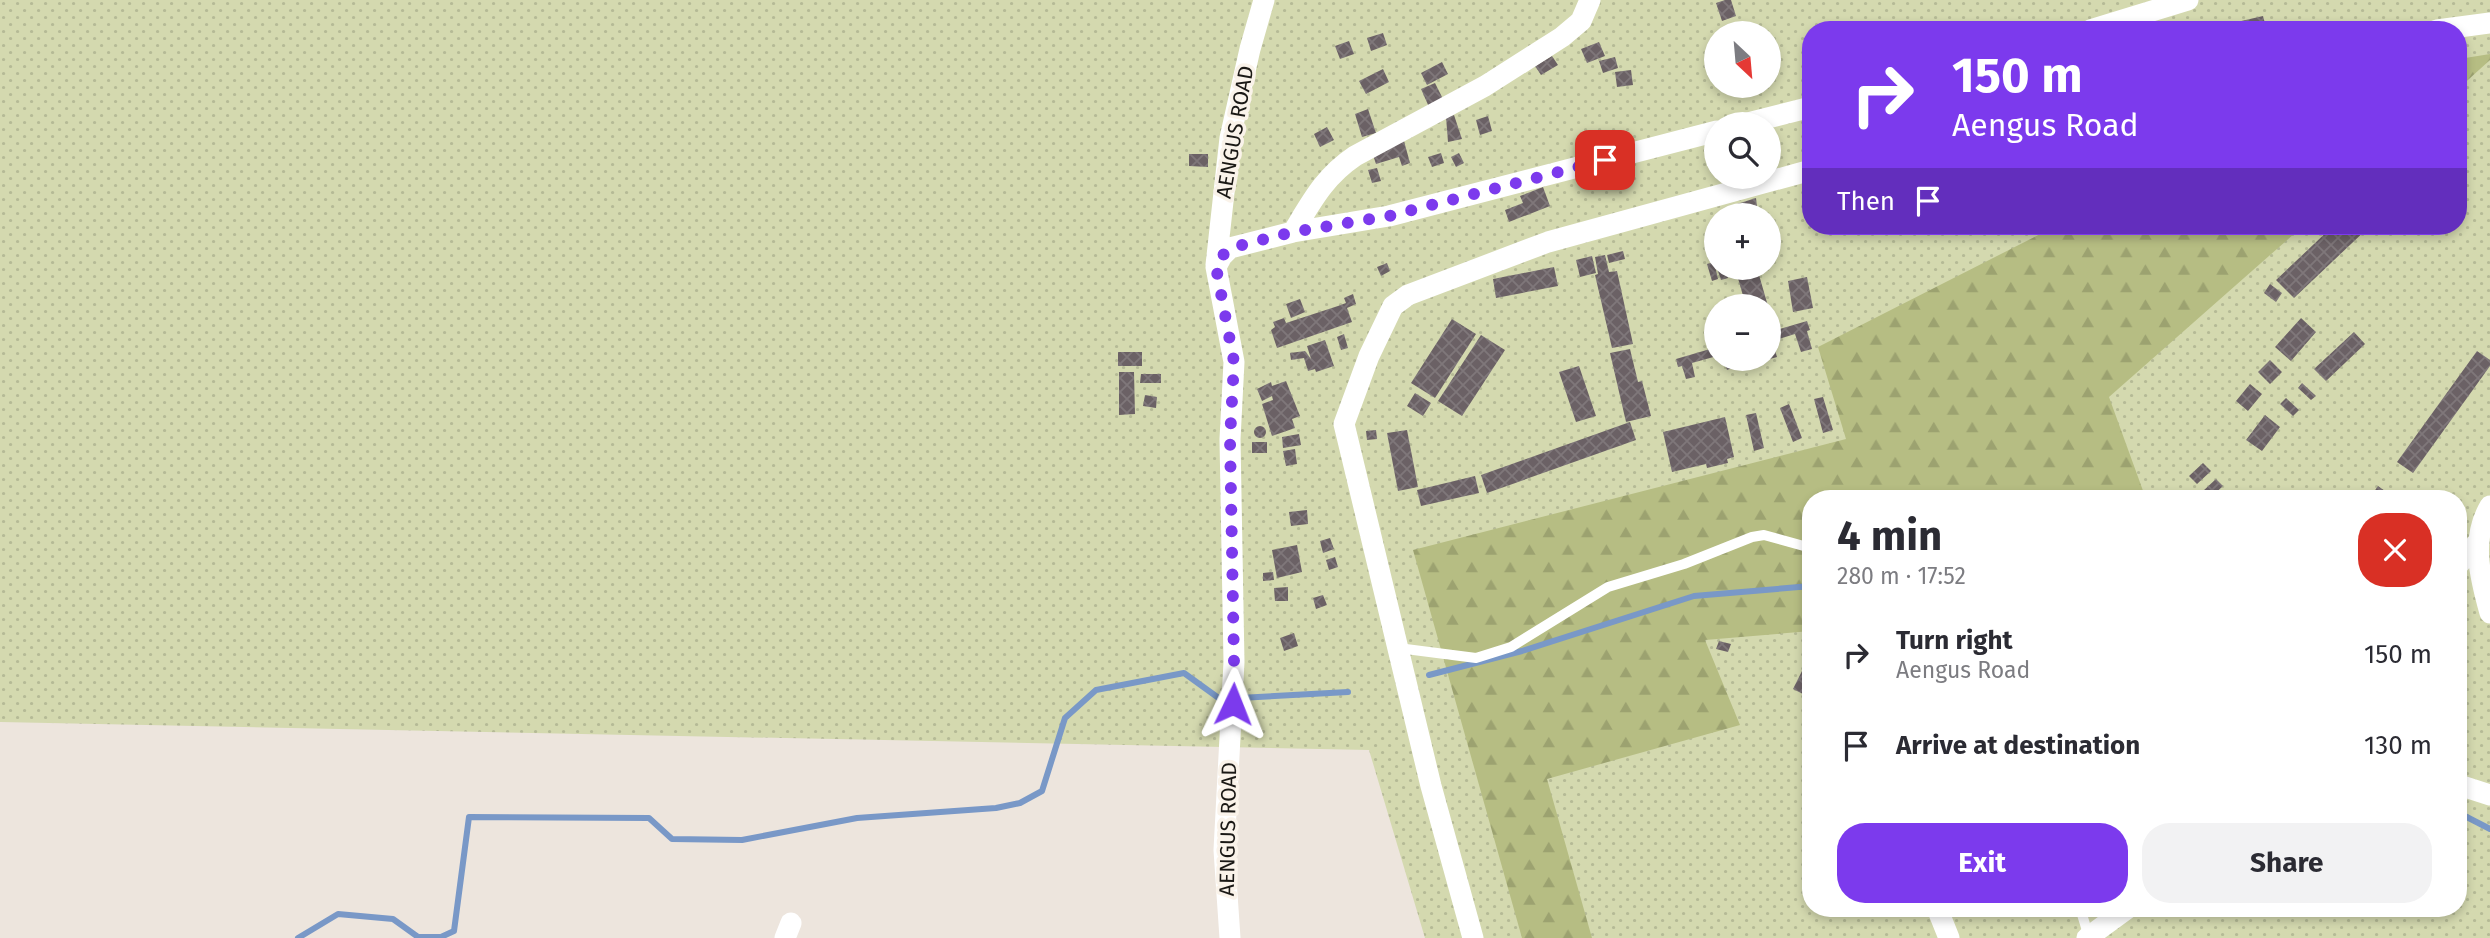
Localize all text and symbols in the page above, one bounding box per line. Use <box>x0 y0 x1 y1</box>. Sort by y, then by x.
north arrow <box>1704 21 1782 98</box>
map controls <box>1704 21 1781 371</box>
text: 150 m <box>1952 46 2083 105</box>
icon: right <box>1837 49 1928 140</box>
street label: AENGUS ROAD <box>1211 64 1259 200</box>
text: Aengus Road <box>1952 106 2139 144</box>
button: search <box>1704 112 1781 189</box>
pin <box>1575 130 1635 190</box>
icon: arrive <box>1586 141 1624 179</box>
icon: arrive <box>1909 182 1947 220</box>
text: Then <box>1837 186 1895 217</box>
button: + <box>1704 203 1781 280</box>
button: − <box>1704 294 1781 371</box>
text: 4 min <box>1837 511 1942 561</box>
button: close <box>2358 513 2432 587</box>
text: 280 m · 17:52 <box>1837 562 1966 590</box>
text: Turn right <box>1896 625 2013 656</box>
icon: right <box>1837 636 1875 674</box>
text: 150 m <box>2364 639 2432 670</box>
text: Aengus Road <box>1896 656 2030 684</box>
position arrow <box>1196 667 1270 741</box>
icon: arrive <box>1837 727 1875 765</box>
text: Arrive at destination <box>1896 730 2140 761</box>
text: 130 m <box>2364 730 2432 761</box>
street label: AENGUS ROAD <box>1214 762 1242 896</box>
button: Exit <box>1837 823 2128 903</box>
button: Share <box>2142 823 2432 903</box>

